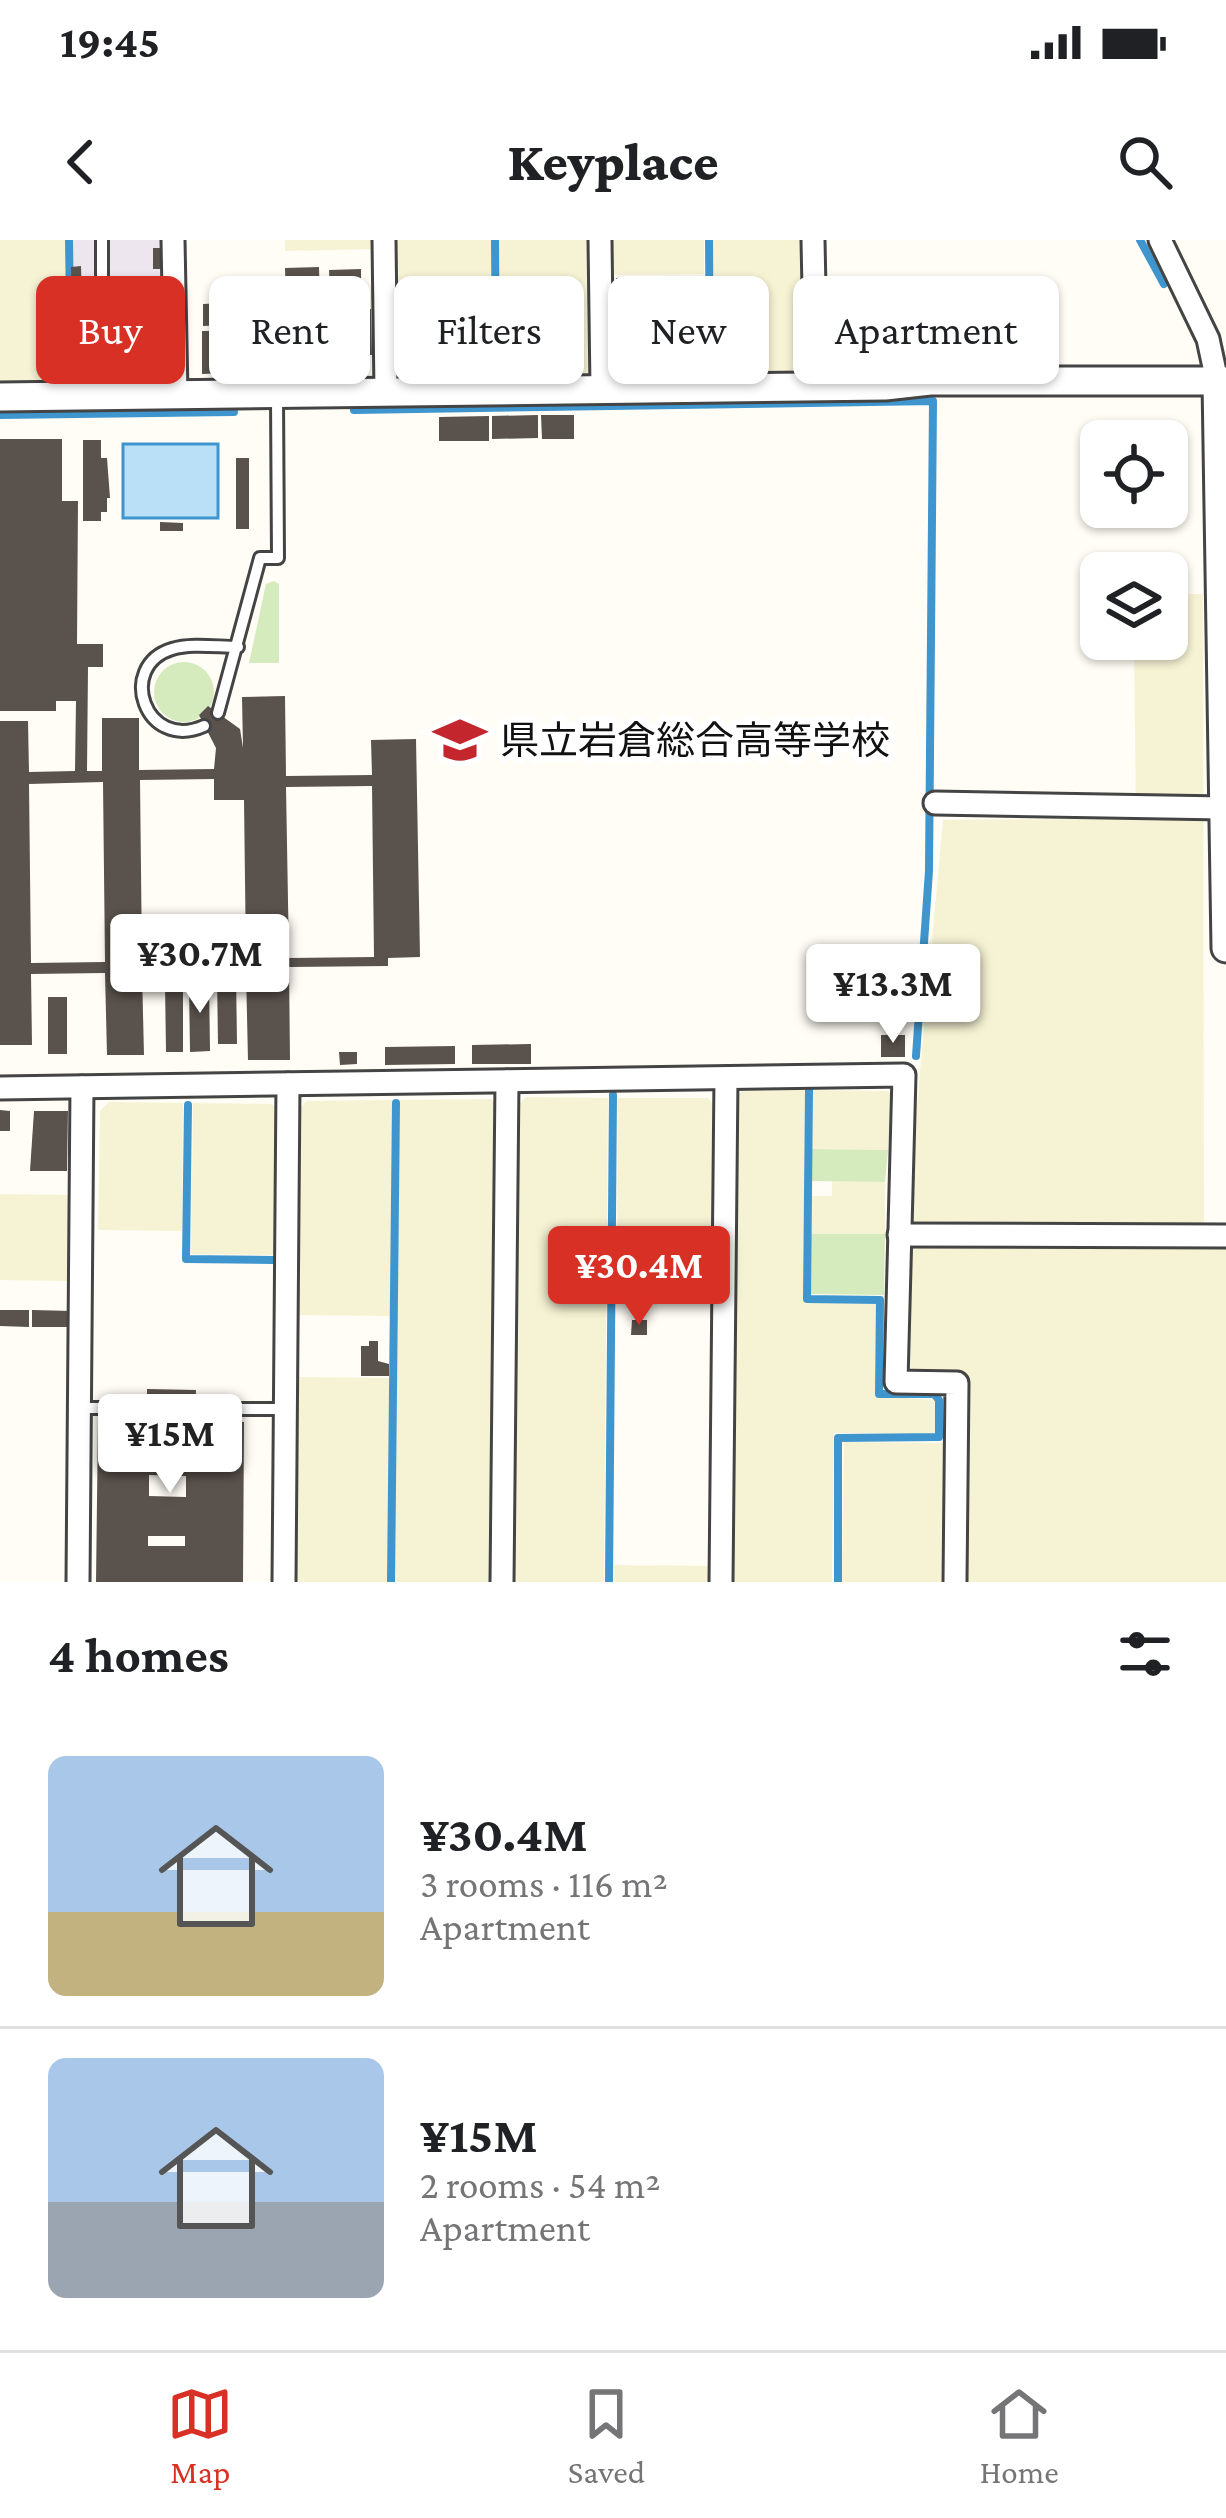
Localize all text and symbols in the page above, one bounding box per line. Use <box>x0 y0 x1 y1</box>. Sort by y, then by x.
text: 19:45 <box>60 17 160 67</box>
icon: back <box>48 129 114 195</box>
icon: search <box>1112 129 1178 195</box>
text: Keyplace <box>507 132 719 192</box>
chip: Buy <box>36 276 185 384</box>
chip: Rent <box>209 276 370 384</box>
chip: Filters <box>394 276 584 384</box>
chip: New <box>608 276 769 384</box>
chip: Apartment <box>793 276 1059 384</box>
map controls <box>1080 420 1188 660</box>
button: locate <box>1080 420 1188 528</box>
button: layers <box>1080 552 1188 660</box>
school or university icon: 県立岩倉総合高等学校 <box>431 711 489 769</box>
place label: 県立岩倉総合高等学校 <box>500 719 890 762</box>
pin: ¥30.7M <box>102 914 298 1016</box>
text: ¥30.7M <box>137 931 263 974</box>
pin: ¥13.3M <box>795 944 991 1046</box>
text: ¥13.3M <box>833 961 953 1004</box>
pin: ¥30.4M <box>541 1226 737 1328</box>
text: ¥30.4M <box>575 1243 703 1286</box>
pin: ¥15M <box>99 1394 241 1496</box>
text: ¥15M <box>125 1411 215 1454</box>
icon: filters <box>1112 1621 1178 1687</box>
text: 4 homes <box>48 1626 229 1683</box>
icon: home <box>144 1804 288 1948</box>
text: ¥30.4M <box>420 1805 588 1862</box>
text: 3 rooms · 116 m² <box>420 1862 668 1905</box>
text: Apartment <box>420 1905 590 1948</box>
icon: home <box>144 2106 288 2250</box>
text: ¥15M <box>420 2106 538 2163</box>
text: 2 rooms · 54 m² <box>420 2163 660 2206</box>
text: Apartment <box>420 2206 590 2249</box>
tab: Map <box>167 2381 233 2490</box>
tab: Saved <box>568 2381 645 2490</box>
tab: Home <box>980 2381 1059 2490</box>

